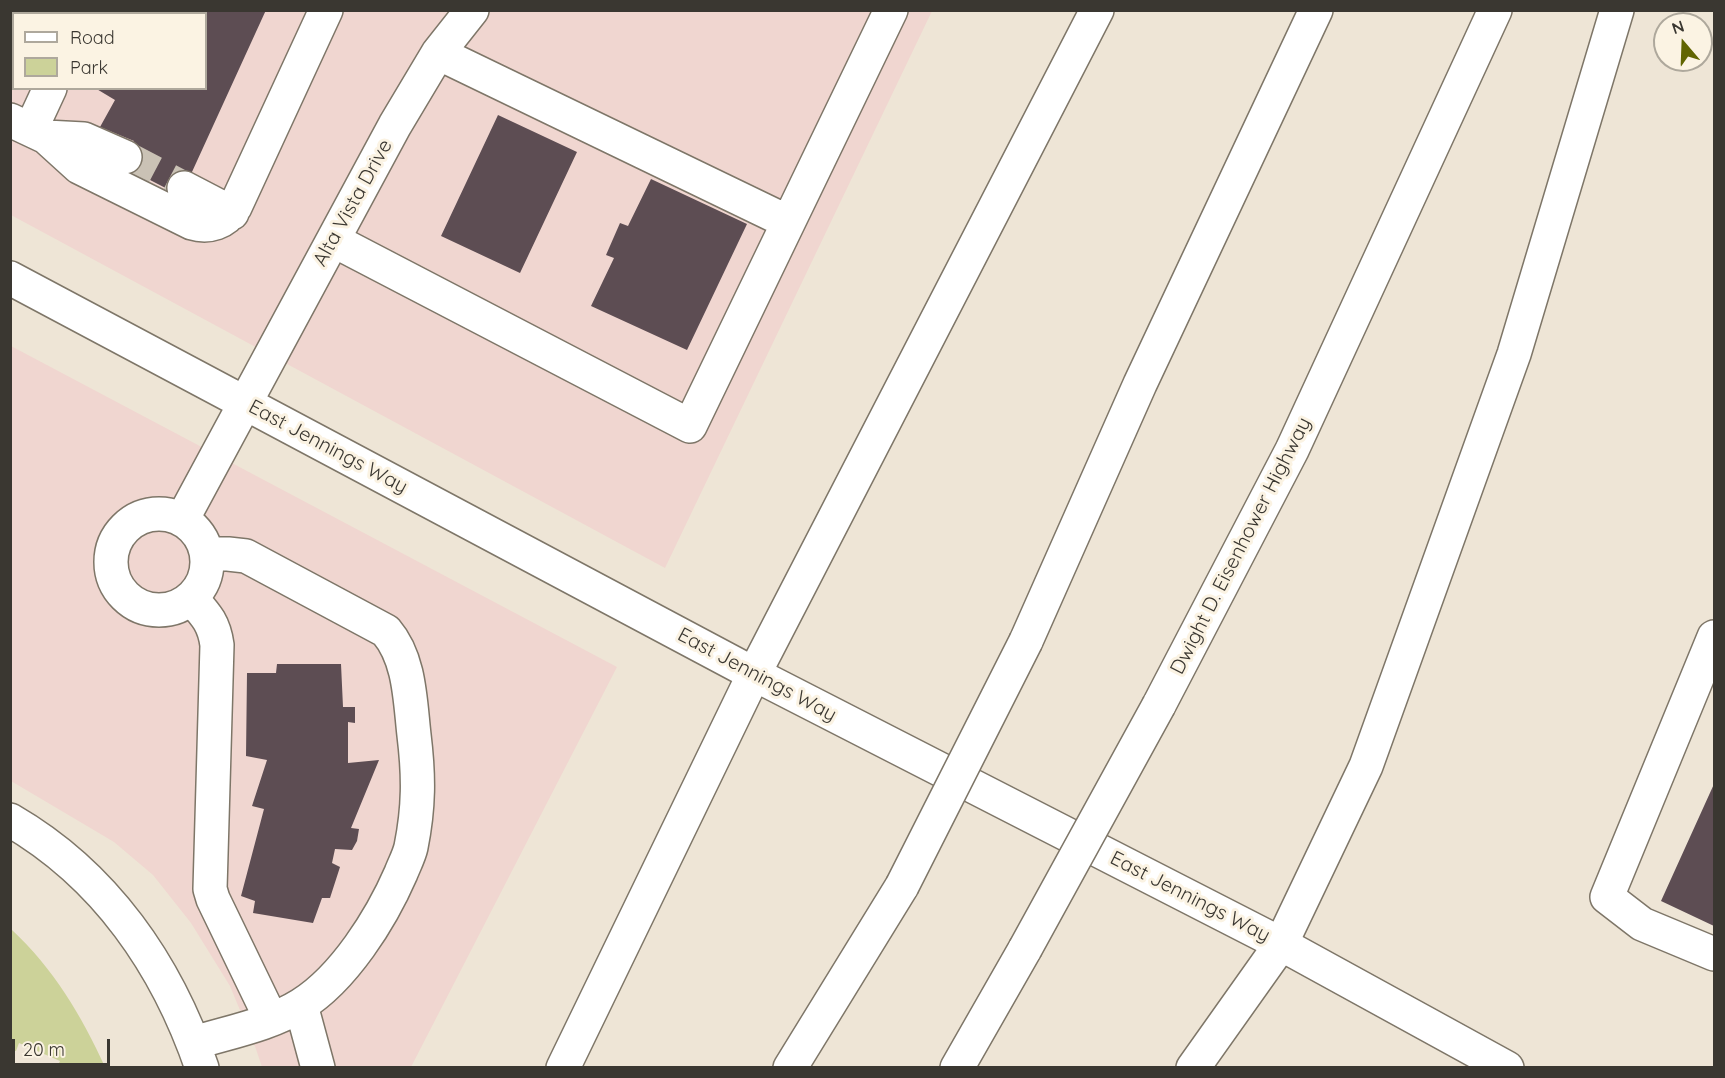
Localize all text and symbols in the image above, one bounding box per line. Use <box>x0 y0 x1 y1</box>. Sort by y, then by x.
legend <box>12 12 207 90</box>
north arrow <box>1653 12 1713 72</box>
text: N <box>1669 16 1687 38</box>
text: Road <box>70 26 115 49</box>
text: Park <box>70 56 108 79</box>
street label: Alta Vista Drive <box>308 135 398 271</box>
street label: East Jennings Way <box>244 395 412 499</box>
street label: Dwight D. Eisenhower Highway <box>1166 414 1316 678</box>
street label: East Jennings Way <box>673 623 841 727</box>
street label: East Jennings Way <box>1106 846 1274 948</box>
scale bar <box>15 1027 112 1065</box>
text: 20 m <box>23 1038 65 1061</box>

